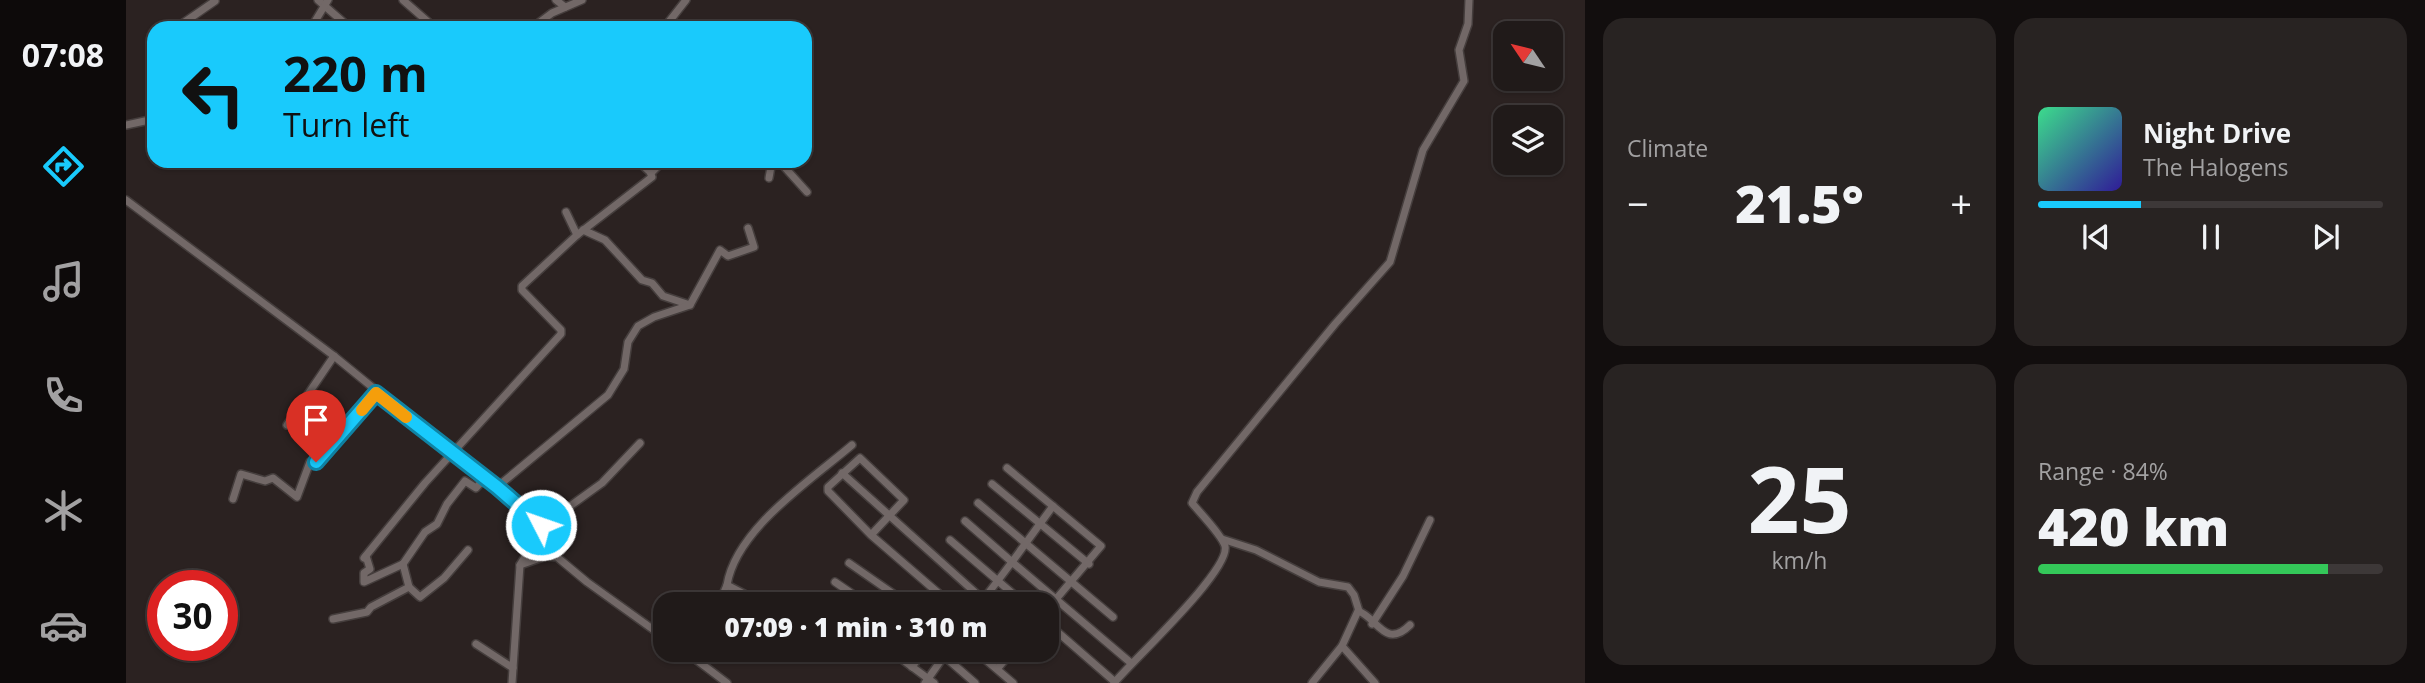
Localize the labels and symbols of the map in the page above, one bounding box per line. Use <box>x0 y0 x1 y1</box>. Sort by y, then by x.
north arrow <box>1493 21 1563 91</box>
pin <box>286 390 346 462</box>
position arrow <box>504 488 578 562</box>
speed limit sign: 30 <box>147 570 238 661</box>

